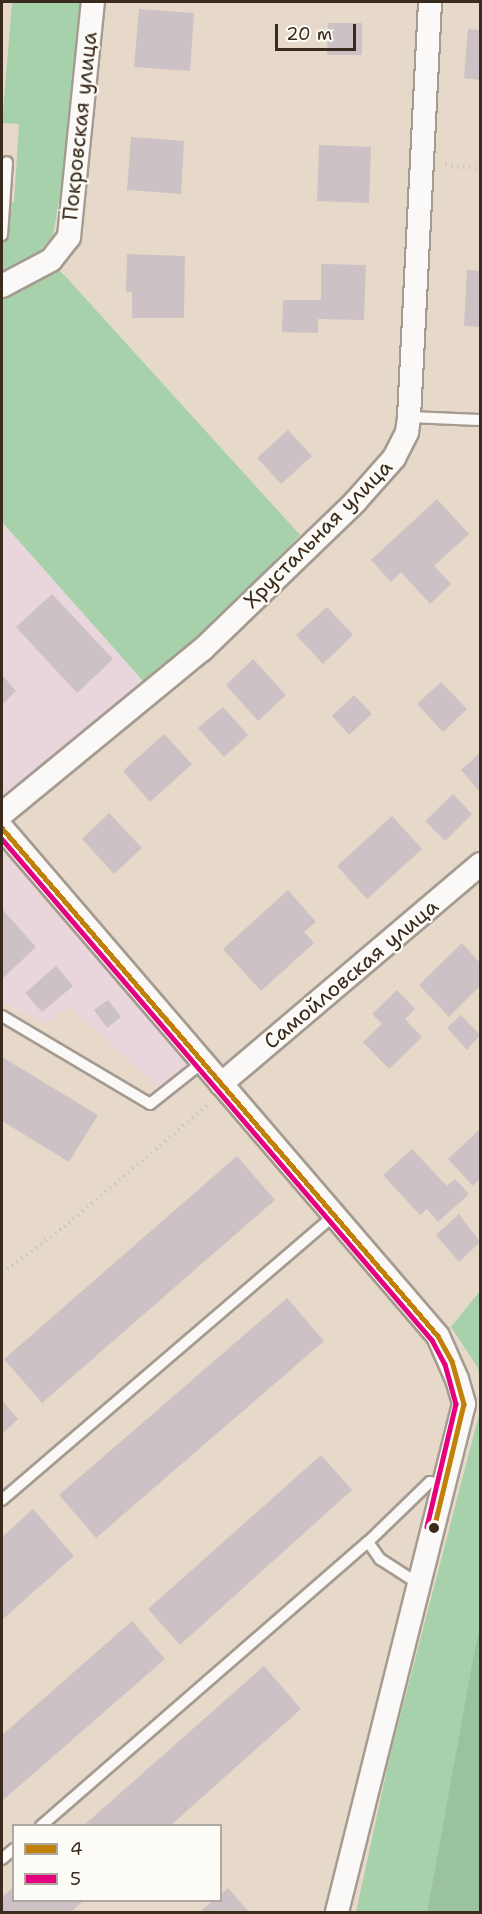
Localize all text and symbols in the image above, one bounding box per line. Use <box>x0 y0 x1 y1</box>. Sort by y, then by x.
scale bar <box>278 12 359 50</box>
text: 20 m <box>286 22 332 46</box>
street label: Покровская улица <box>58 30 102 222</box>
street label: Хрустальная улица <box>239 455 397 613</box>
street label: Самойловская улица <box>259 894 443 1054</box>
unlabelled marker <box>428 1522 440 1534</box>
legend <box>12 1824 222 1902</box>
text: 4 <box>70 1837 83 1861</box>
text: 5 <box>70 1867 81 1891</box>

